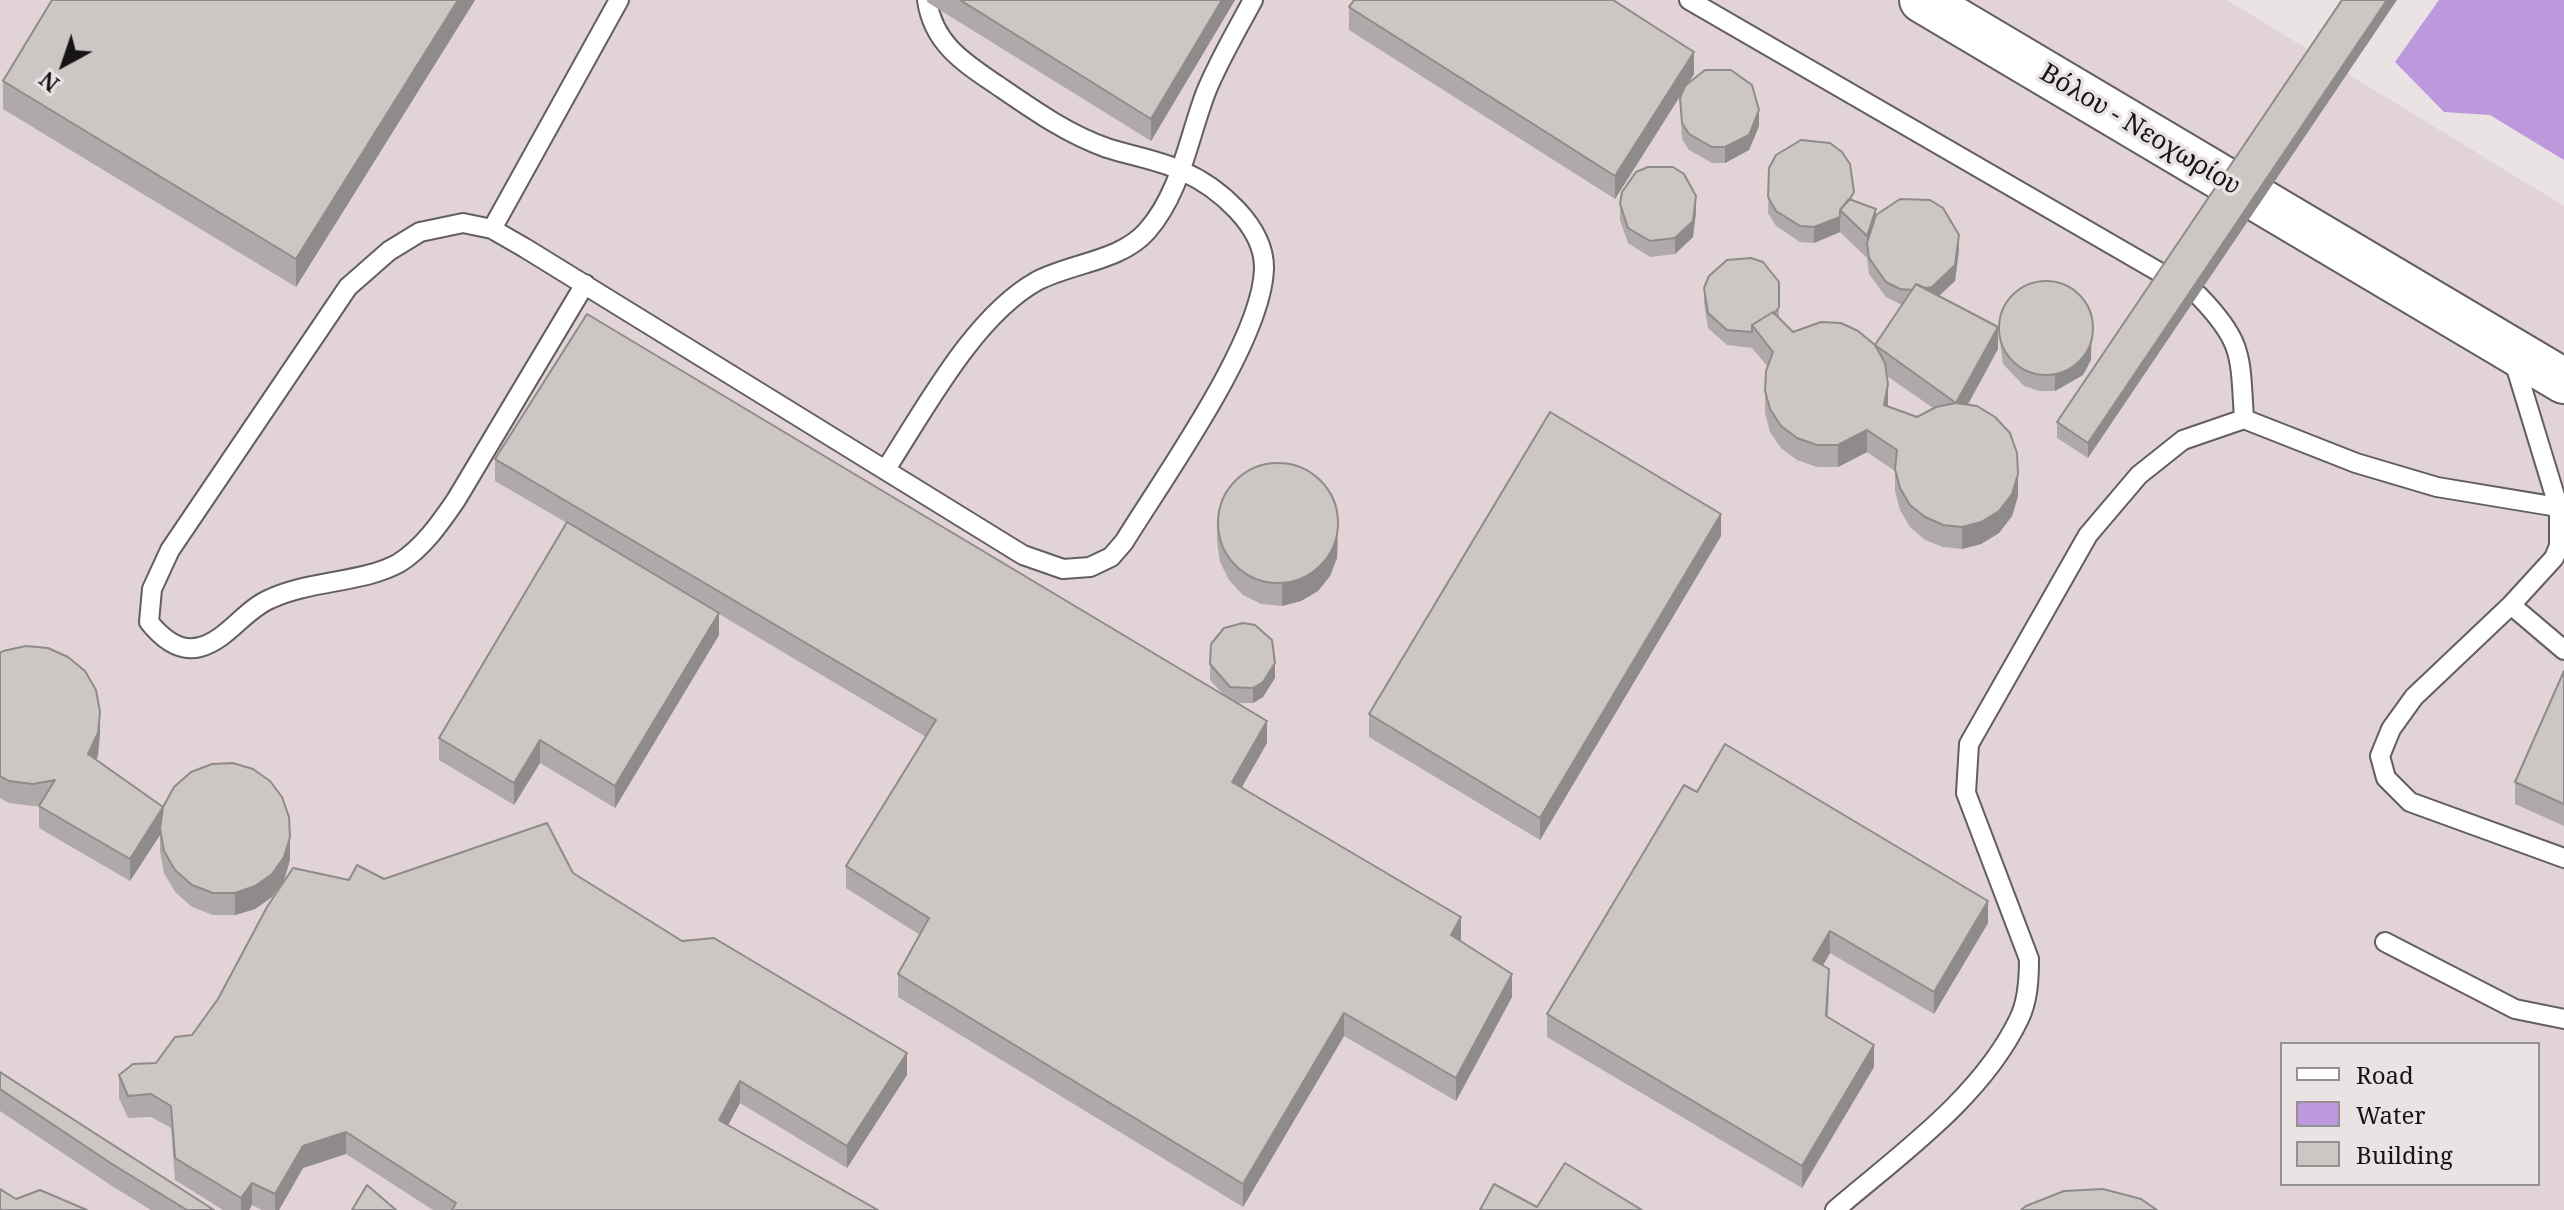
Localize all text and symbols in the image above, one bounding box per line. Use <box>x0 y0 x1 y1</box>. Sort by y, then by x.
north arrow <box>24 24 104 104</box>
street label: Βόλου - Νεοχωρίου <box>2034 58 2246 202</box>
text: N <box>32 65 65 99</box>
legend <box>2280 1042 2540 1186</box>
text: Road <box>2356 1058 2414 1091</box>
text: Water <box>2356 1098 2426 1131</box>
text: Building <box>2356 1138 2453 1171</box>

